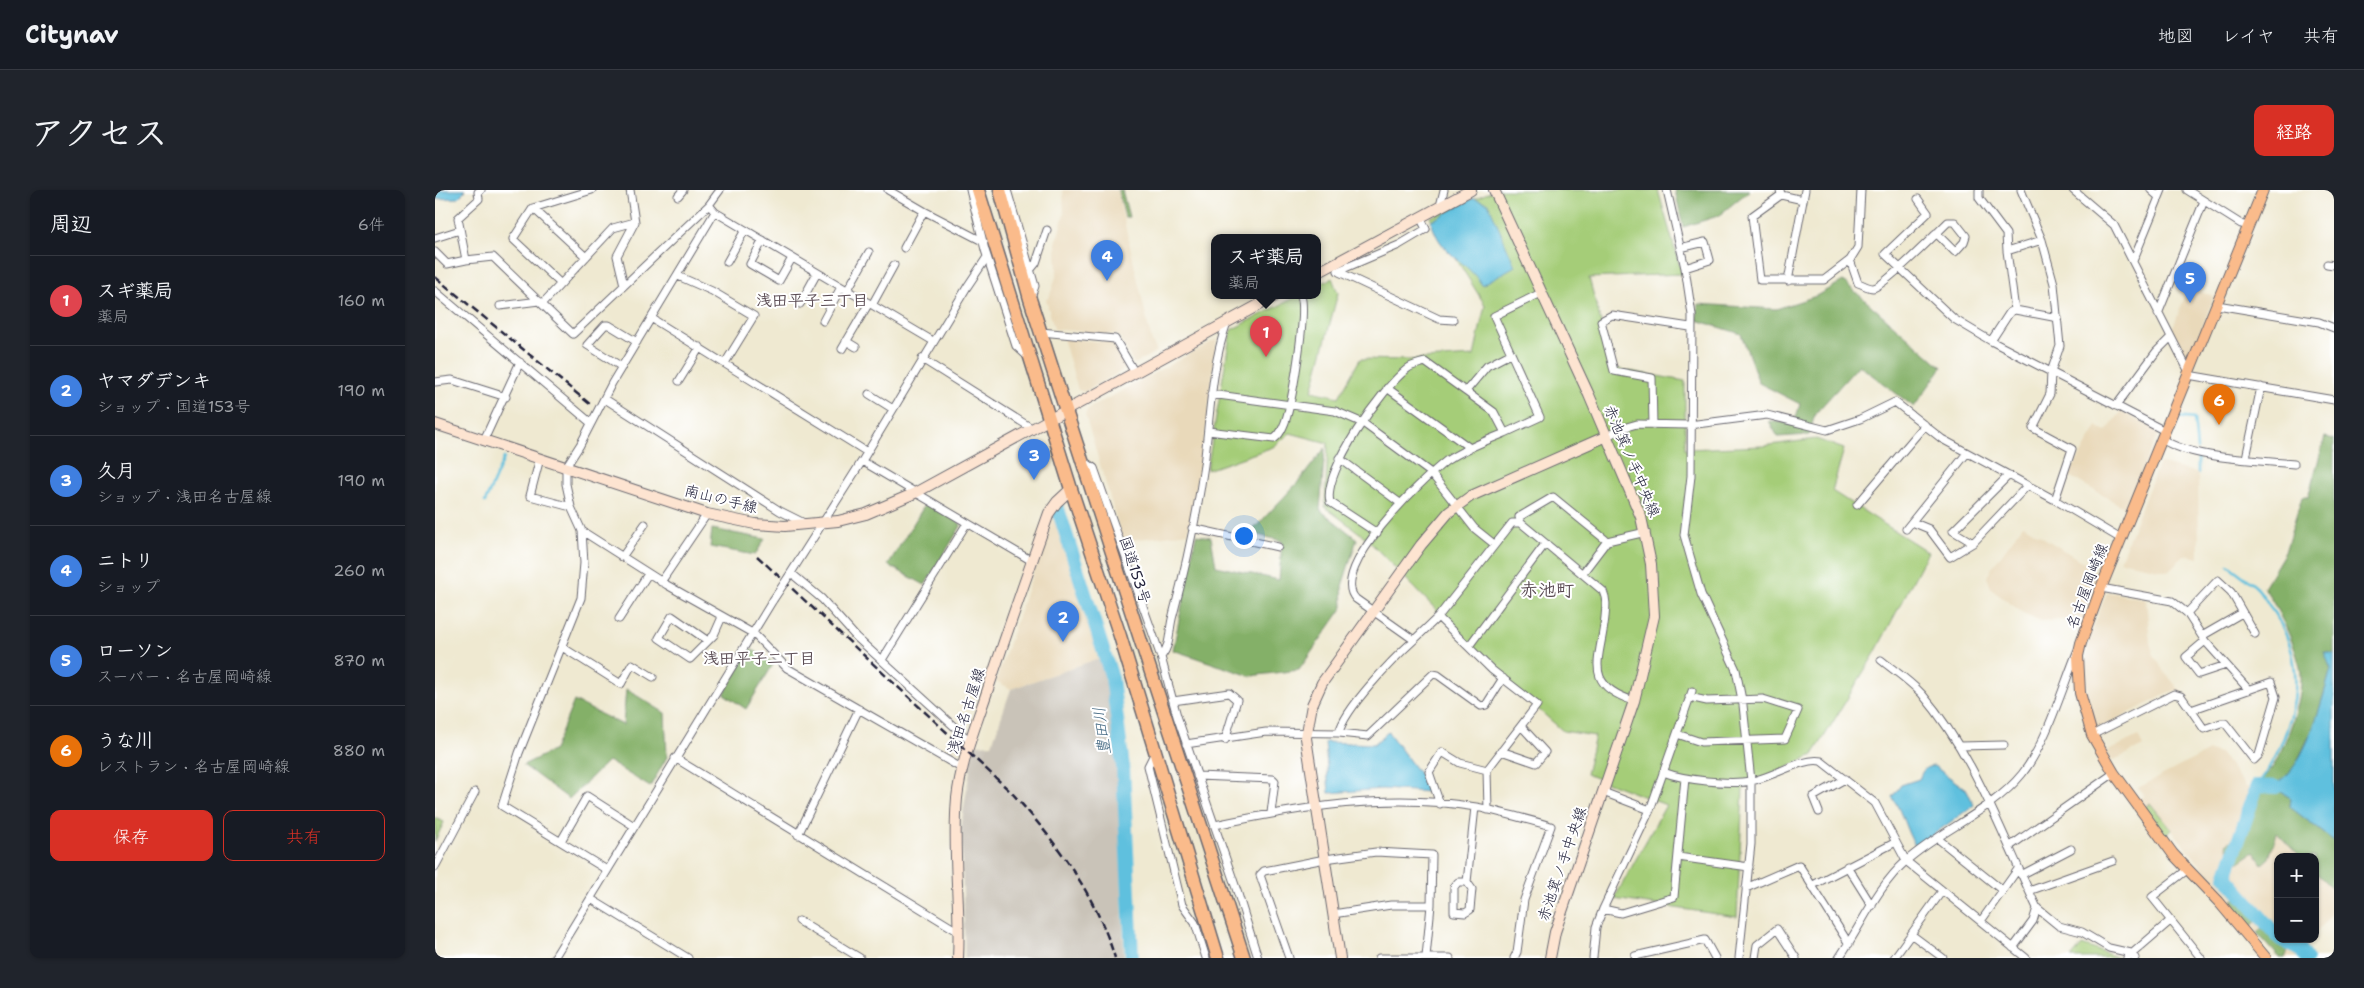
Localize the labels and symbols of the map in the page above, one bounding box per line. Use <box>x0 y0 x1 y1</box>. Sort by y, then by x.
pin: 4 <box>1091 240 1123 281</box>
pin: 5 <box>2174 262 2206 303</box>
district label: 浅田平子三丁目 <box>756 290 868 311</box>
pin: 1 <box>1250 316 1282 357</box>
pin: 6 <box>2203 384 2235 425</box>
street label: 赤池箕ノ手中央線 <box>1599 402 1665 520</box>
pin: 3 <box>1018 439 1050 480</box>
street label: 南山の手線 <box>682 480 760 518</box>
your location <box>1231 523 1257 549</box>
street label: 国道153号 <box>1115 534 1155 606</box>
street label: 名古屋岡崎線 <box>2062 540 2112 632</box>
district label: 赤池町 <box>1520 578 1574 602</box>
pin: 2 <box>1047 601 1079 642</box>
district label: 浅田平子二丁目 <box>703 648 815 669</box>
street label: 浅田名古屋線 <box>943 665 989 757</box>
water label: 豊田川 <box>1088 706 1115 756</box>
street label: 赤池箕ノ手中央線 <box>1533 804 1591 924</box>

